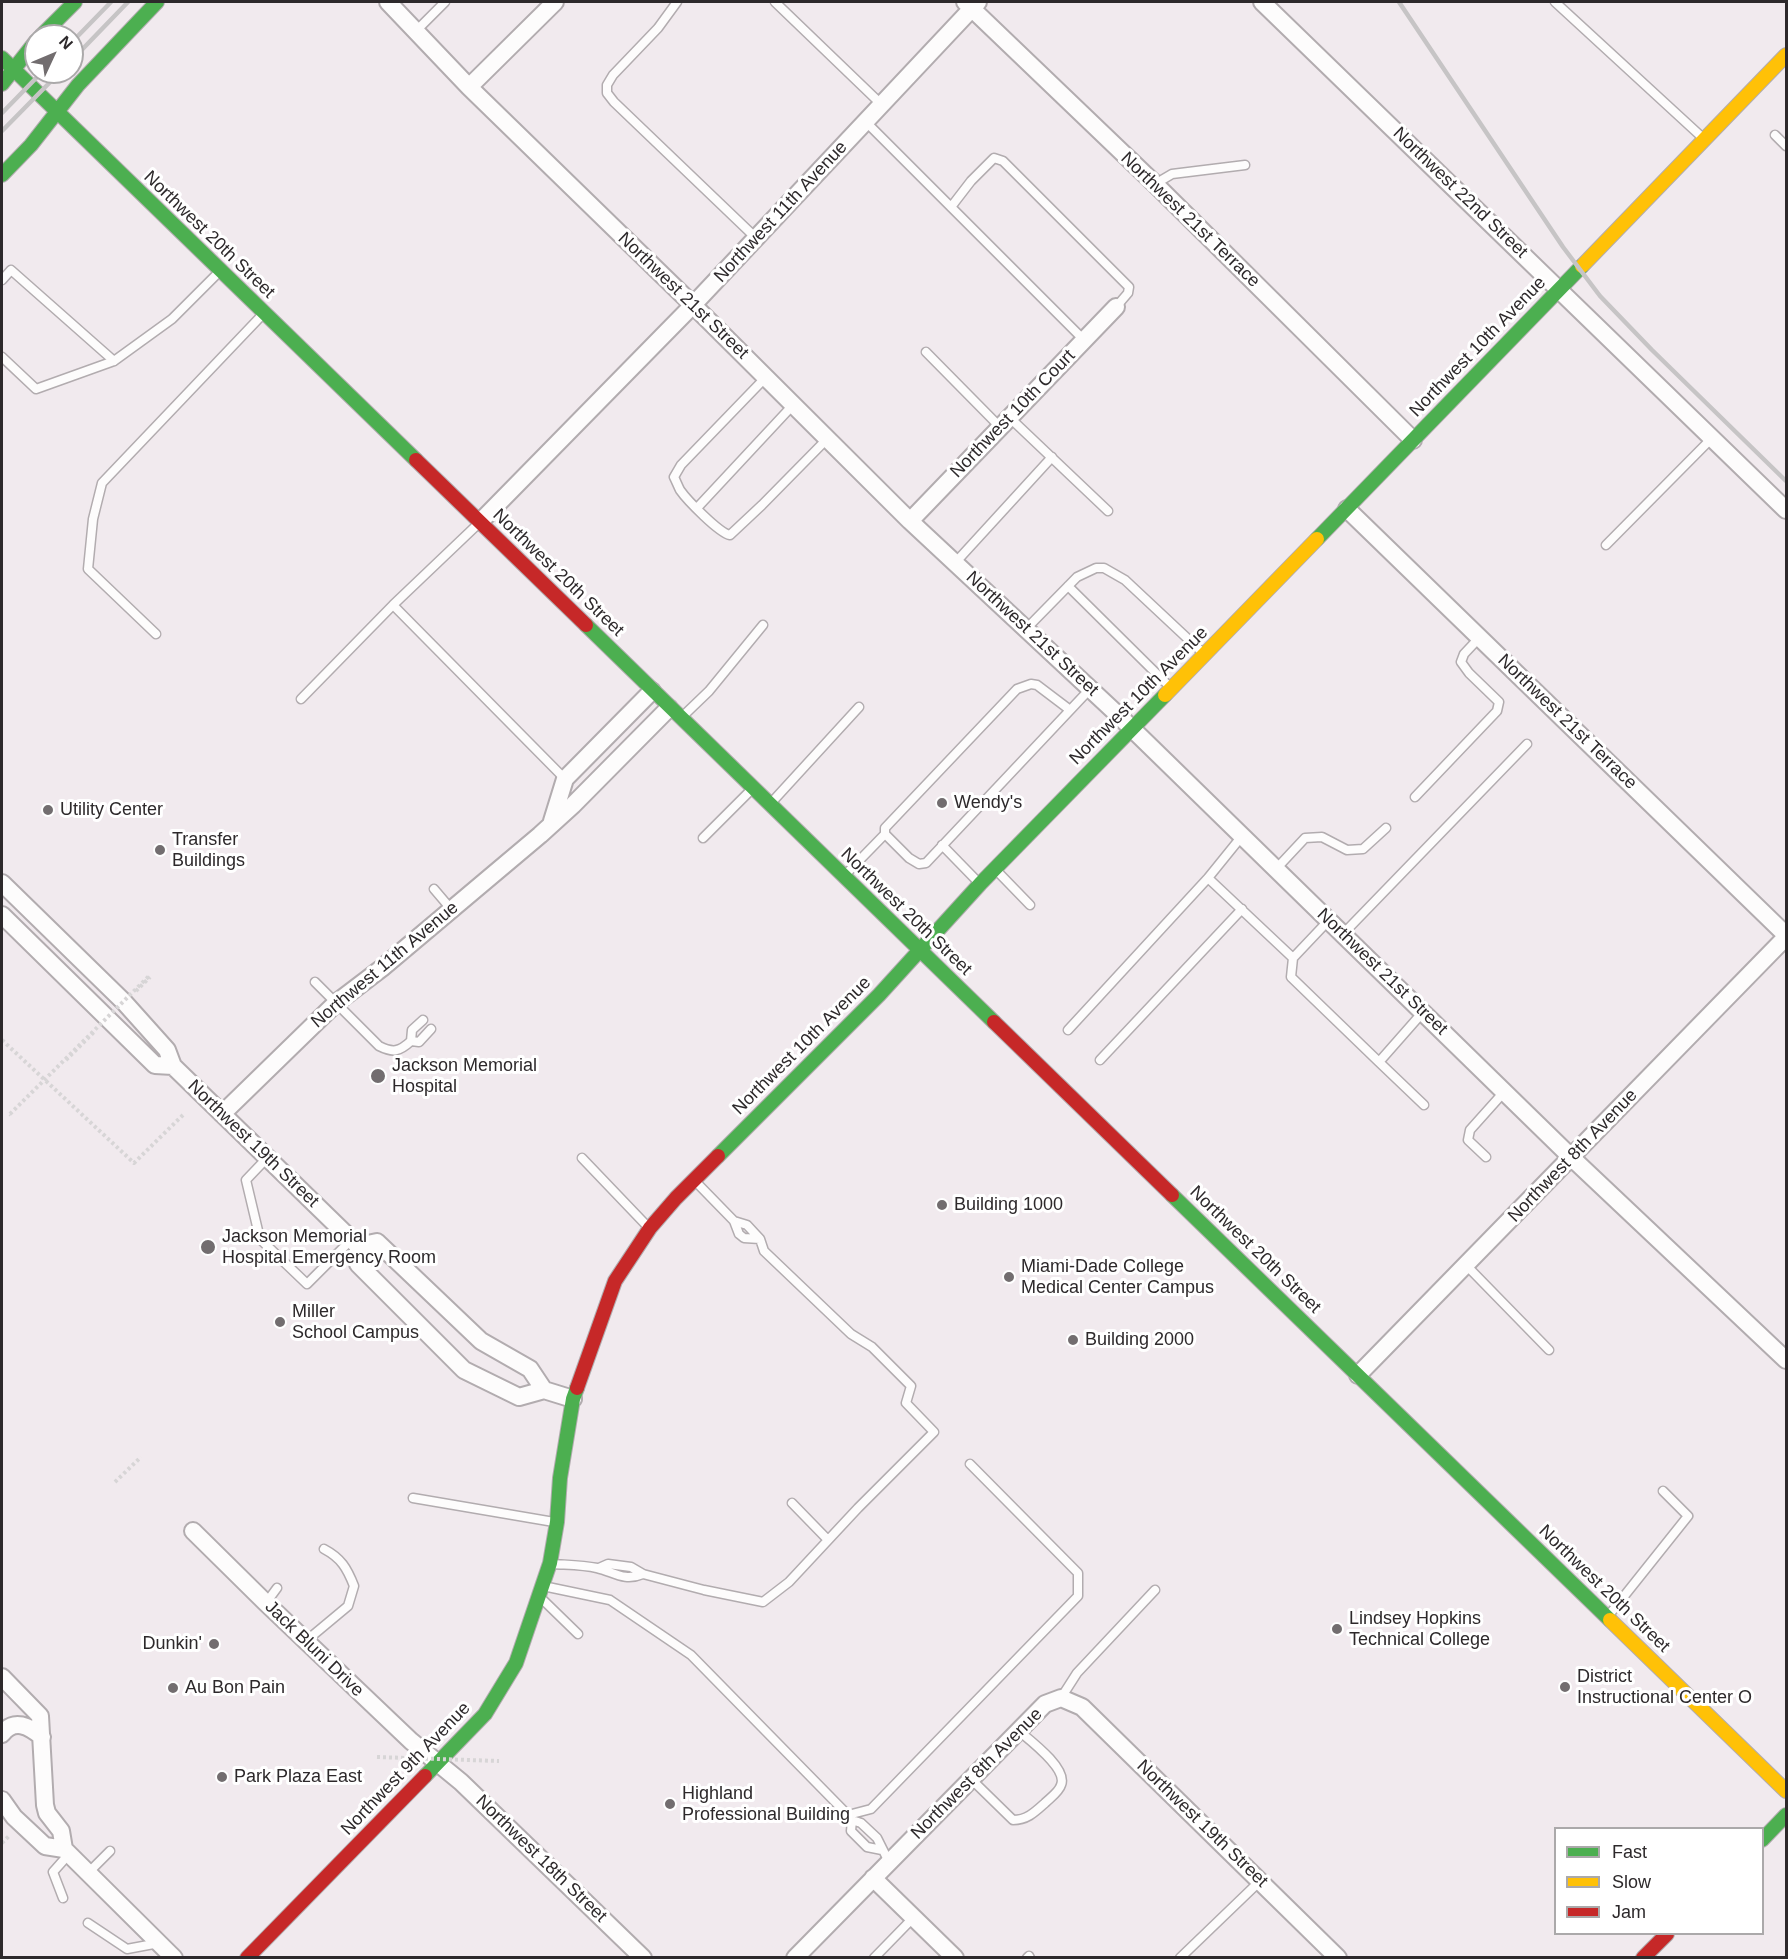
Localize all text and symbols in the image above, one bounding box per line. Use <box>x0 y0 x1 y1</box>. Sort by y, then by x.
north arrow <box>24 24 84 84</box>
text: N <box>56 32 76 53</box>
street label: Northwest 22nd Street <box>1388 123 1532 263</box>
street label: Northwest 11th Avenue <box>710 137 852 287</box>
street label: Northwest 21st Terrace <box>1116 148 1264 292</box>
street label: Northwest 20th Street <box>139 167 279 303</box>
street label: Northwest 21st Street <box>613 228 753 364</box>
street label: Northwest 10th Avenue <box>1405 272 1551 422</box>
street label: Northwest 10th Court <box>946 345 1080 483</box>
street label: Northwest 20th Street <box>488 505 628 641</box>
street label: Northwest 21st Street <box>961 567 1103 701</box>
street label: Northwest 10th Avenue <box>1065 622 1213 770</box>
street label: Northwest 21st Terrace <box>1493 650 1641 794</box>
place label: Wendy's <box>954 792 1022 814</box>
marker: Wendy's <box>935 796 949 810</box>
place label: Utility Center <box>60 799 163 821</box>
marker: Utility Center <box>41 803 55 817</box>
place label: Transfer Buildings <box>172 829 245 872</box>
marker: Transfer Buildings <box>153 843 167 857</box>
street label: Northwest 20th Street <box>836 844 976 980</box>
street label: Northwest 11th Avenue <box>307 897 463 1033</box>
street label: Northwest 21st Street <box>1312 904 1452 1040</box>
street label: Northwest 10th Avenue <box>728 972 876 1120</box>
place label: Jackson Memorial Hospital <box>392 1055 537 1098</box>
marker: Jackson Memorial Hospital <box>369 1067 387 1085</box>
street label: Northwest 19th Street <box>183 1076 323 1212</box>
street label: Northwest 8th Avenue <box>1504 1085 1642 1227</box>
street label: Northwest 20th Street <box>1185 1182 1325 1318</box>
place label: Building 1000 <box>954 1194 1063 1216</box>
marker: Building 1000 <box>935 1198 949 1212</box>
place label: Jackson Memorial Hospital Emergency Room <box>222 1226 436 1268</box>
marker: Jackson Memorial Hospital Emergency Room <box>199 1238 217 1256</box>
place label: Miami-Dade College Medical Center Campus <box>1021 1256 1214 1298</box>
marker: Miami-Dade College Medical Center Campus <box>1002 1270 1016 1284</box>
place label: Miller School Campus <box>292 1301 419 1344</box>
marker: Miller School Campus <box>273 1315 287 1329</box>
place label: Building 2000 <box>1085 1329 1194 1351</box>
marker: Building 2000 <box>1066 1333 1080 1347</box>
street label: Northwest 20th Street <box>1534 1521 1674 1657</box>
street label: Jack Bluni Drive <box>260 1596 368 1702</box>
place label: Lindsey Hopkins Technical College <box>1349 1608 1490 1650</box>
marker: Lindsey Hopkins Technical College <box>1330 1622 1344 1636</box>
place label: Dunkin' <box>143 1633 202 1655</box>
marker: Dunkin' <box>207 1637 221 1651</box>
place label: District Instructional Center O <box>1577 1666 1752 1708</box>
place label: Au Bon Pain <box>185 1677 285 1699</box>
marker: District Instructional Center O <box>1558 1680 1572 1694</box>
marker: Au Bon Pain <box>166 1681 180 1695</box>
street label: Northwest 9th Avenue <box>337 1698 475 1840</box>
street label: Northwest 8th Avenue <box>907 1704 1047 1844</box>
street label: Northwest 19th Street <box>1132 1756 1272 1892</box>
place label: Park Plaza East <box>234 1766 362 1788</box>
marker: Park Plaza East <box>215 1770 229 1784</box>
place label: Highland Professional Building <box>682 1783 850 1826</box>
street label: Northwest 18th Street <box>471 1791 611 1927</box>
marker: Highland Professional Building <box>663 1797 677 1811</box>
legend <box>1554 1827 1764 1935</box>
text: Fast <box>1612 1842 1647 1862</box>
text: Slow <box>1612 1872 1651 1892</box>
text: Jam <box>1612 1902 1646 1922</box>

